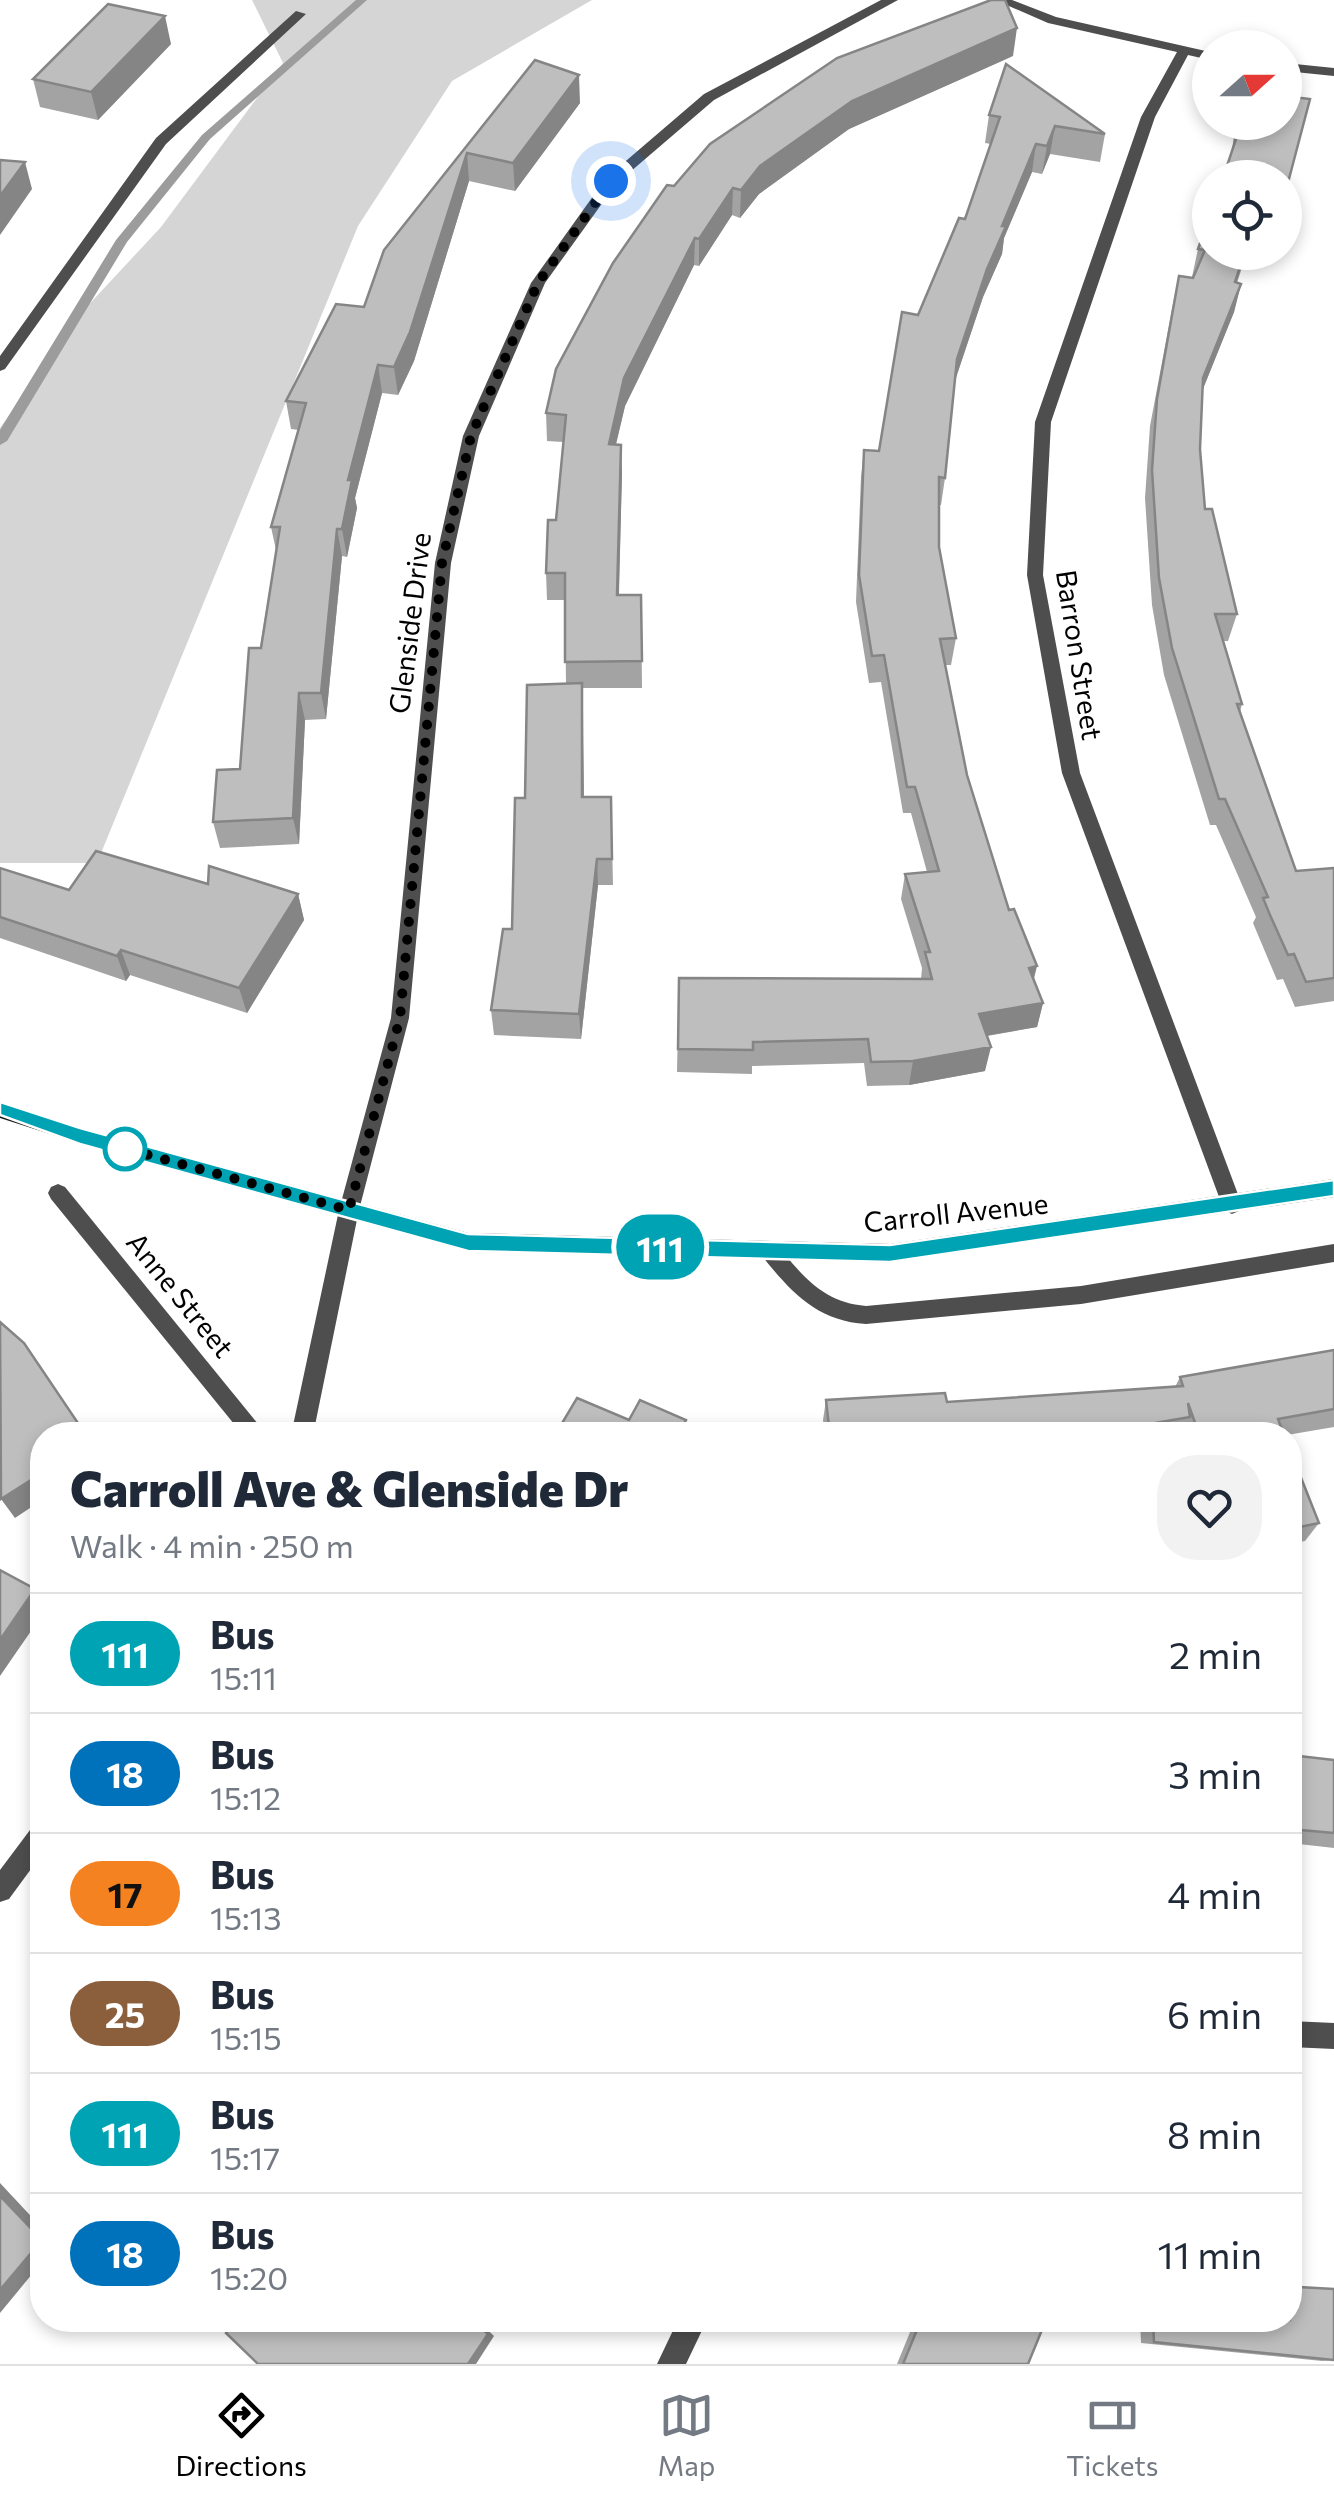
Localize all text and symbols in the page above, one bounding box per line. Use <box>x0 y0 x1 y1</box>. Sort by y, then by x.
north arrow <box>1192 30 1302 140</box>
map controls <box>1192 30 1302 270</box>
your location <box>586 156 636 206</box>
button: locate <box>1192 160 1302 270</box>
street label: Glenside Drive <box>381 530 437 715</box>
street label: Barron Street <box>1050 567 1110 742</box>
unlabelled marker <box>104 1128 146 1170</box>
street label: Carroll Avenue <box>862 1185 1050 1239</box>
line badge: 111 <box>602 1214 718 1280</box>
street label: Anne Street <box>120 1225 241 1364</box>
text: 111 <box>636 1226 684 1269</box>
button: heart <box>1157 1455 1262 1560</box>
text: Carroll Ave & Glenside Dr <box>70 1458 628 1517</box>
text: Walk · 4 min · 250 m <box>70 1525 354 1565</box>
text: Bus <box>210 1610 275 1657</box>
text: 2 min <box>1169 1630 1262 1677</box>
text: 111 <box>101 1632 149 1675</box>
text: 15:11 <box>210 1657 277 1697</box>
text: Bus <box>210 1730 275 1777</box>
text: 3 min <box>1168 1750 1262 1797</box>
text: 18 <box>106 1752 144 1795</box>
text: 15:12 <box>210 1777 281 1817</box>
text: Bus <box>210 1850 275 1897</box>
text: 4 min <box>1167 1870 1262 1917</box>
text: 17 <box>107 1872 143 1915</box>
text: 15:13 <box>210 1897 282 1937</box>
text: Bus <box>210 1970 275 2017</box>
text: 6 min <box>1167 1990 1262 2037</box>
text: 25 <box>105 1992 145 2035</box>
text: 15:15 <box>210 2017 282 2057</box>
text: Bus <box>210 2090 275 2137</box>
text: 8 min <box>1167 2110 1262 2157</box>
text: 111 <box>101 2112 149 2155</box>
text: 15:17 <box>210 2137 280 2177</box>
text: Bus <box>210 2210 275 2257</box>
text: 11 min <box>1158 2230 1262 2277</box>
text: 18 <box>106 2232 144 2275</box>
text: 15:20 <box>210 2257 288 2297</box>
tab: Directions <box>175 2388 307 2482</box>
tab: Map <box>658 2388 715 2482</box>
tab: Tickets <box>1066 2388 1159 2482</box>

